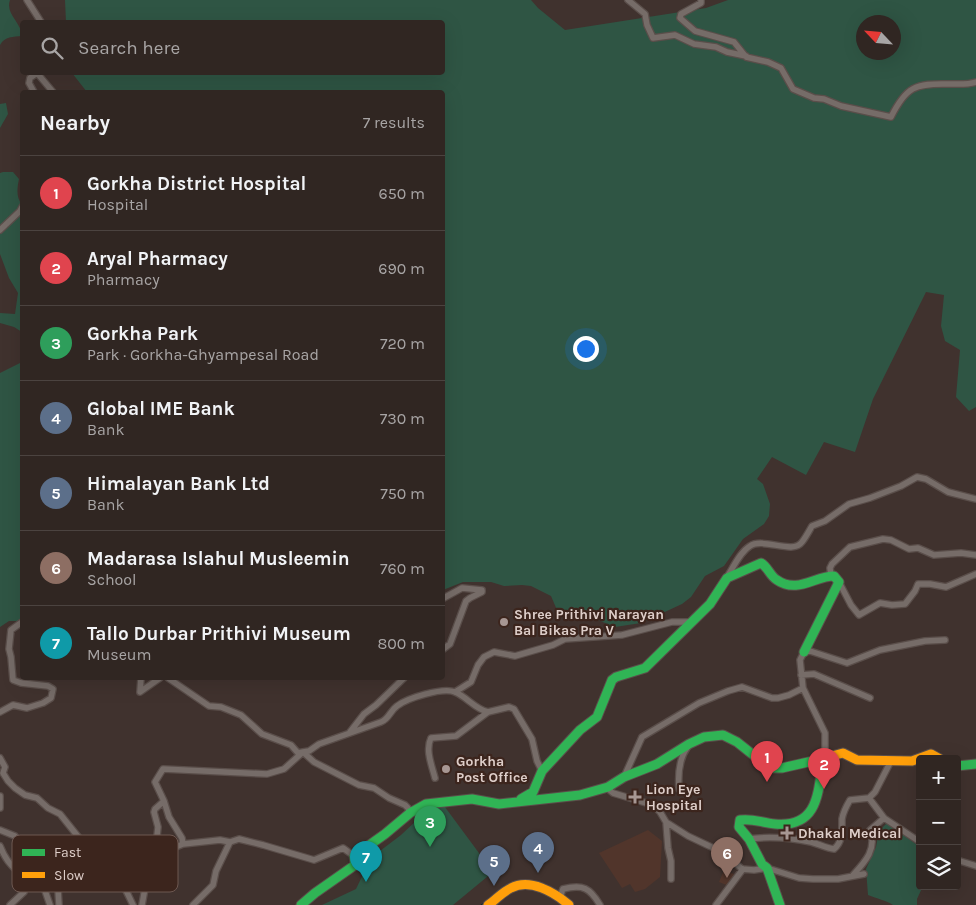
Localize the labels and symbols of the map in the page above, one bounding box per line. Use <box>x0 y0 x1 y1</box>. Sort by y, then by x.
north arrow <box>856 15 901 60</box>
your location <box>573 336 599 362</box>
place label: Shree Prithivi Narayan Bal Bikas Pra V <box>514 606 664 639</box>
marker: Shree Prithivi Narayan Bal Bikas Pra V <box>498 616 510 628</box>
pin: 1 <box>751 741 783 782</box>
pin: 2 <box>808 748 840 789</box>
place label: Gorkha Post Office <box>456 753 528 786</box>
marker: Gorkha Post Office <box>440 763 452 775</box>
place label: Lion Eye Hospital <box>646 781 702 814</box>
marker: Lion Eye Hospital <box>628 790 642 804</box>
pin: 3 <box>414 806 446 847</box>
place label: Dhakal Medical <box>798 825 902 842</box>
marker: Dhakal Medical <box>780 826 794 840</box>
pin: 4 <box>522 832 554 873</box>
legend <box>12 835 178 892</box>
pin: 6 <box>711 837 743 878</box>
pin: 7 <box>350 841 382 882</box>
text: Fast <box>54 844 81 861</box>
pin: 5 <box>478 845 510 886</box>
text: Slow <box>54 867 84 884</box>

